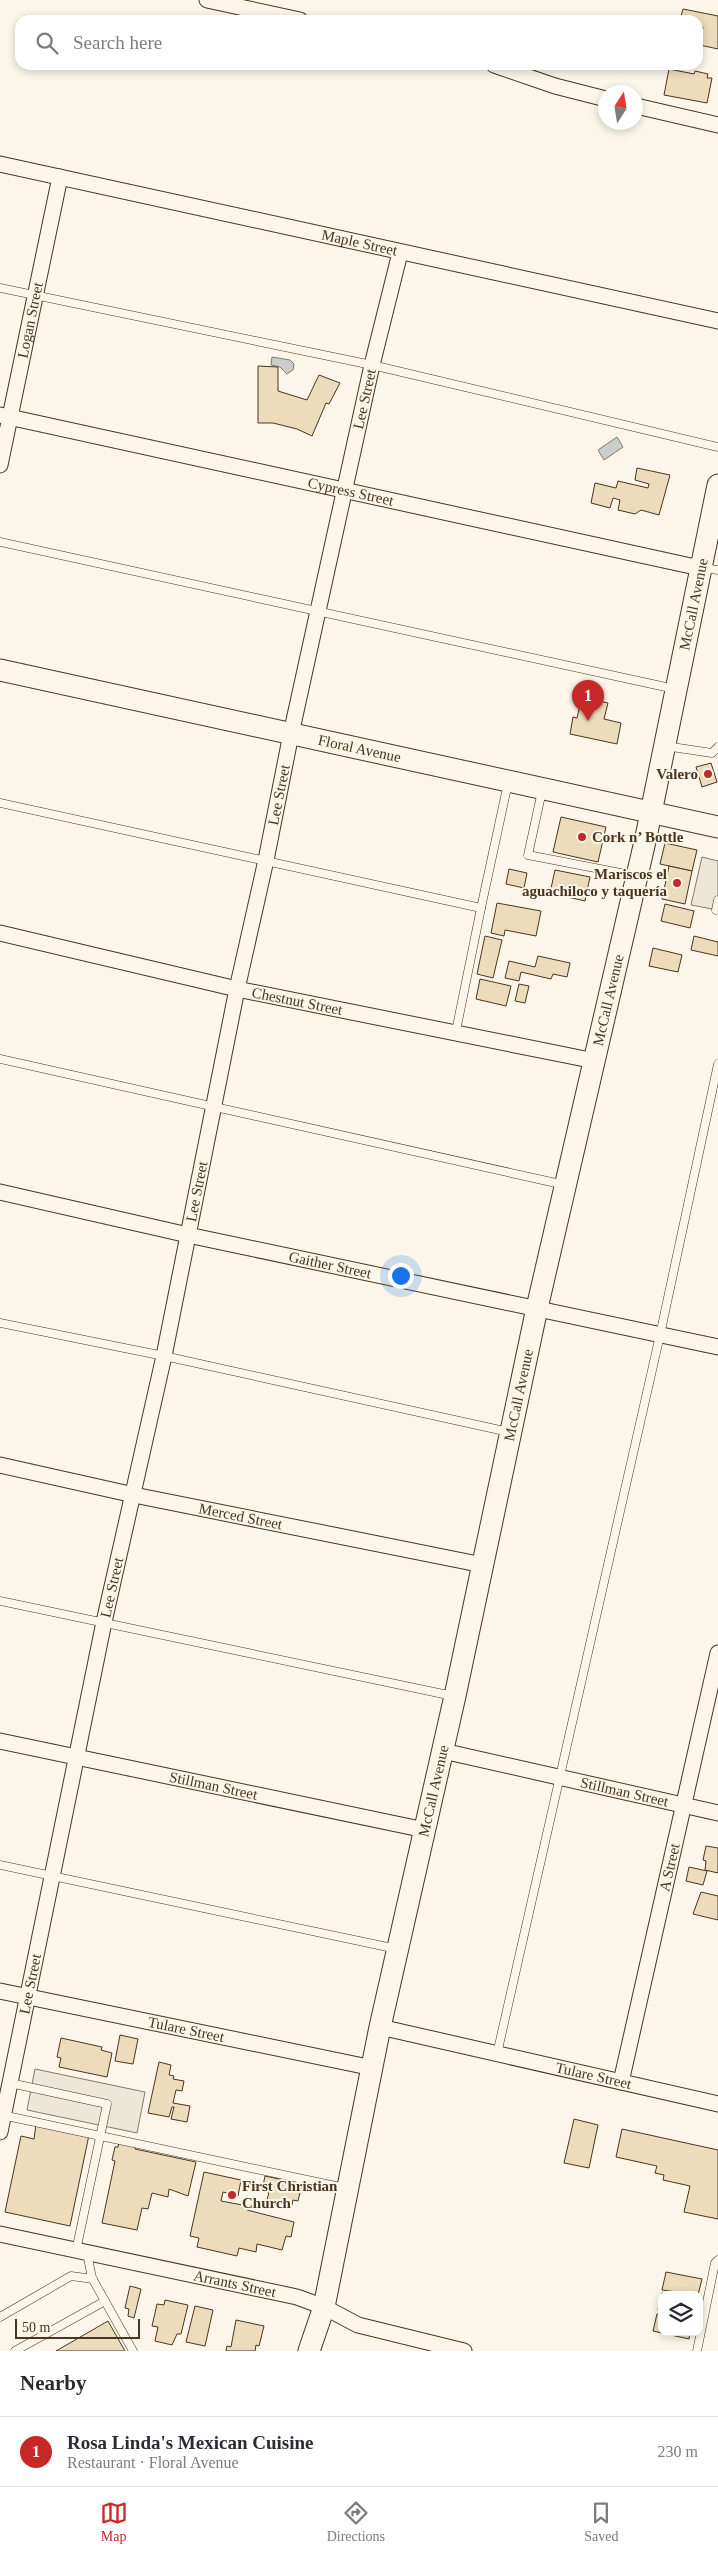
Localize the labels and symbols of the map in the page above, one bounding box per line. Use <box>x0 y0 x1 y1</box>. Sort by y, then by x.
north arrow <box>598 85 643 130</box>
street label: Maple Street <box>320 227 400 259</box>
street label: Logan Street <box>14 280 46 359</box>
street label: Lee Street <box>350 367 379 431</box>
street label: Cypress Street <box>306 475 396 509</box>
street label: McCall Avenue <box>676 557 711 652</box>
pin: 1 <box>572 680 604 721</box>
street label: Floral Avenue <box>317 732 403 766</box>
street label: Lee Street <box>265 762 293 826</box>
place label: Valero <box>656 766 698 782</box>
marker: Valero <box>702 768 714 780</box>
place label: Cork n’ Bottle <box>592 829 684 845</box>
marker: Cork n’ Bottle <box>576 831 588 843</box>
place label: Mariscos el aguachiloco y taquería <box>522 866 667 899</box>
marker: Mariscos el aguachiloco y taquería <box>671 877 683 889</box>
street label: McCall Avenue <box>590 952 627 1048</box>
street label: Chestnut Street <box>251 984 345 1018</box>
street label: Lee Street <box>183 1159 211 1223</box>
street label: Gaither Street <box>287 1249 373 1282</box>
your location <box>388 1263 414 1289</box>
street label: McCall Avenue <box>501 1347 536 1442</box>
street label: Merced Street <box>197 1500 284 1533</box>
street label: Lee Street <box>97 1555 127 1619</box>
street label: McCall Avenue <box>415 1743 452 1838</box>
street label: Stillman Street <box>168 1769 260 1803</box>
street label: Stillman Street <box>579 1774 671 1810</box>
street label: A Street <box>656 1841 683 1893</box>
street label: Lee Street <box>16 1952 44 2016</box>
street label: Tulare Street <box>147 2014 226 2045</box>
street label: Tulare Street <box>554 2059 634 2092</box>
place label: First Christian Church <box>242 2178 338 2211</box>
marker: First Christian Church <box>226 2189 238 2201</box>
street label: Arrants Street <box>192 2267 278 2300</box>
scale bar <box>15 2316 140 2339</box>

